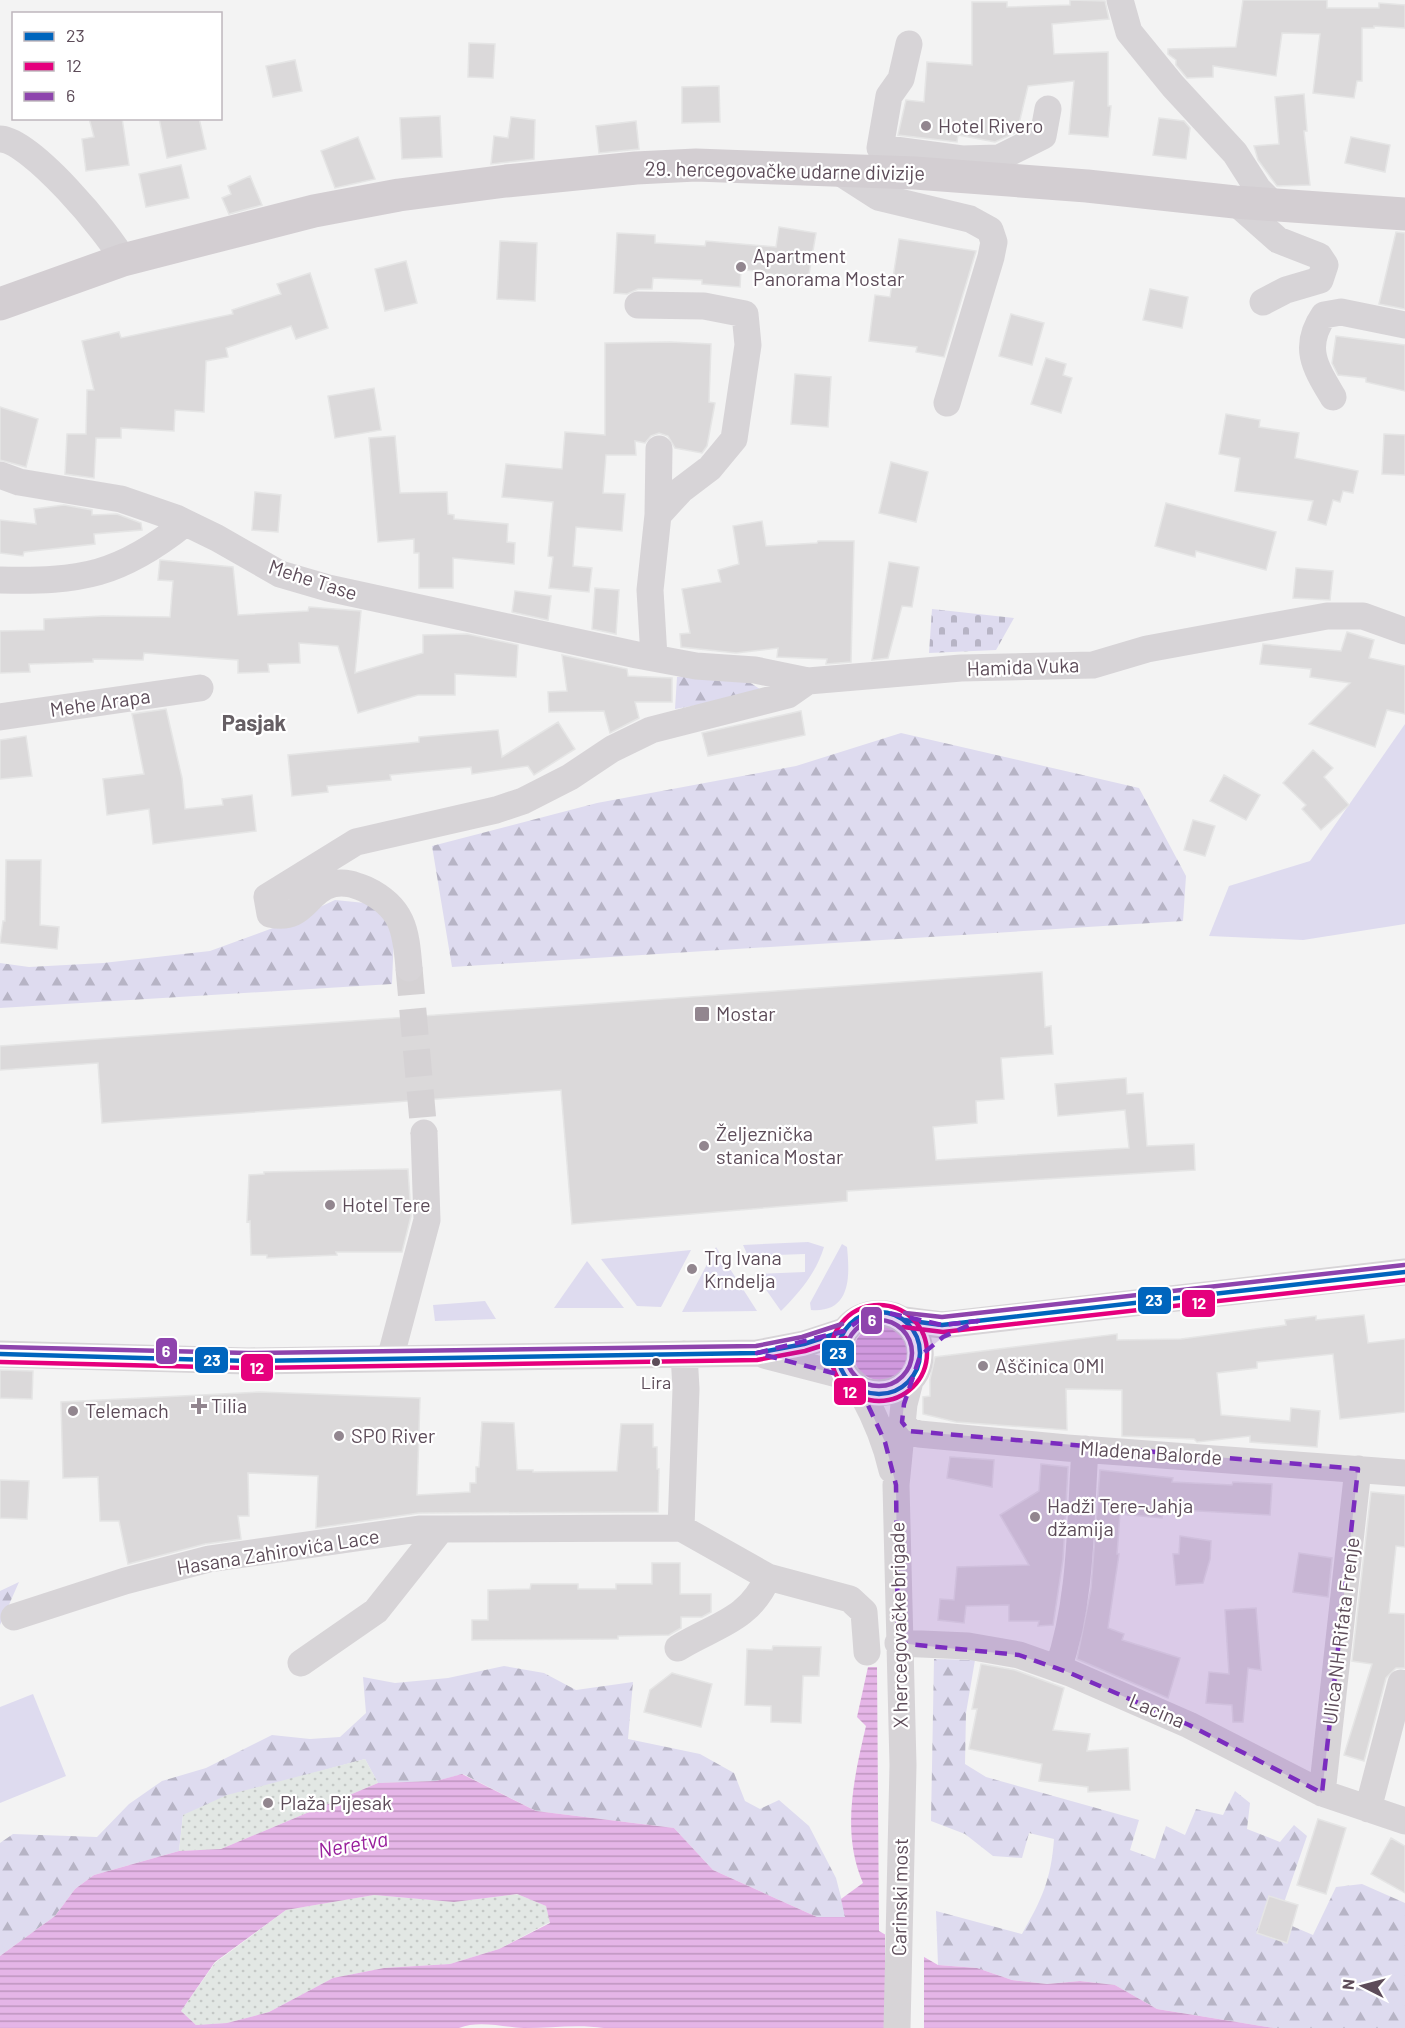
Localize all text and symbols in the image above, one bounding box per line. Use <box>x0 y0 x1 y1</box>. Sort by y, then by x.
legend <box>12 12 222 120</box>
text: 23 <box>66 24 85 46</box>
text: 12 <box>66 54 82 76</box>
text: 6 <box>66 84 75 106</box>
place label: Hotel Rivero <box>938 113 1043 137</box>
marker: Hotel Rivero <box>919 119 933 133</box>
street label: 29. hercegovačke udarne divizije <box>645 156 925 184</box>
place label: Apartment Panorama Mostar <box>753 243 904 290</box>
marker: Apartment Panorama Mostar <box>734 260 748 274</box>
street label: Mehe Tase <box>266 553 361 605</box>
street label: Hamida Vuka <box>966 652 1080 680</box>
street label: Mehe Arapa <box>48 683 152 721</box>
district label: Pasjak <box>222 709 287 735</box>
place label: Mostar <box>716 1001 776 1025</box>
marker: Mostar <box>693 1005 711 1023</box>
place label: Željeznička stanica Mostar <box>716 1121 843 1168</box>
marker: Željeznička stanica Mostar <box>697 1139 711 1153</box>
place label: Hotel Tere <box>342 1192 431 1216</box>
marker: Hotel Tere <box>323 1198 337 1212</box>
place label: Trg Ivana Krndelja <box>704 1245 782 1292</box>
marker: Trg Ivana Krndelja <box>685 1262 699 1276</box>
line badge: 23 <box>1137 1286 1172 1315</box>
line badge: 12 <box>1181 1289 1216 1318</box>
text: 23 <box>1145 1290 1163 1309</box>
text: 12 <box>1192 1293 1206 1312</box>
line badge: 6 <box>860 1306 883 1335</box>
text: 6 <box>868 1310 877 1329</box>
line badge: 6 <box>155 1337 178 1365</box>
line badge: 23 <box>821 1339 855 1367</box>
text: 6 <box>162 1341 171 1360</box>
text: 23 <box>829 1343 847 1362</box>
line badge: 23 <box>194 1346 229 1374</box>
text: 23 <box>203 1350 221 1369</box>
line badge: 12 <box>240 1353 274 1382</box>
place label: Aščinica OMI <box>995 1353 1105 1377</box>
marker: Lira <box>650 1356 662 1368</box>
text: 12 <box>250 1358 264 1377</box>
marker: Aščinica OMI <box>976 1359 990 1373</box>
place label: Lira <box>641 1371 671 1393</box>
line badge: 12 <box>833 1377 867 1406</box>
text: 12 <box>843 1382 857 1401</box>
place label: Tilia <box>211 1393 247 1417</box>
place label: Telemach <box>85 1398 169 1422</box>
marker: Tilia <box>192 1399 206 1413</box>
marker: Telemach <box>66 1404 80 1418</box>
place label: SPO River <box>351 1423 435 1447</box>
marker: SPO River <box>332 1429 346 1443</box>
street label: Mladena Balorde <box>1079 1435 1223 1469</box>
place label: Hadži Tere-Jahja džamija <box>1047 1493 1193 1540</box>
marker: Hadži Tere-Jahja džamija <box>1028 1510 1042 1524</box>
street label: X hercegovačke brigade <box>884 1522 912 1728</box>
street label: Hasana Zahirovića Lace <box>175 1523 381 1579</box>
street label: Ulica NH Rifata Frenje <box>1317 1536 1363 1726</box>
street label: Lacina <box>1126 1688 1189 1732</box>
place label: Plaža Pijesak <box>280 1790 392 1814</box>
marker: Plaža Pijesak <box>261 1796 275 1810</box>
water label: Neretva <box>316 1825 390 1862</box>
street label: Carinski most <box>886 1838 912 1956</box>
north arrow <box>1333 1956 1393 2016</box>
text: N <box>1338 1978 1358 1991</box>

